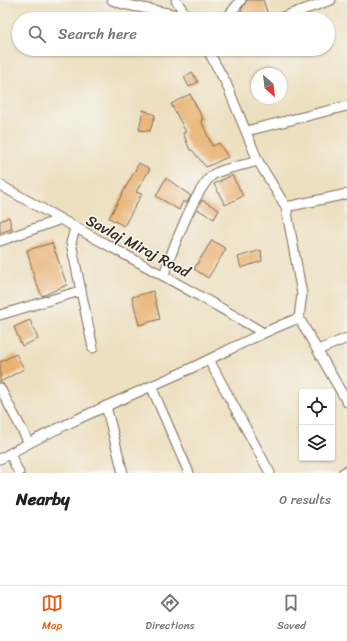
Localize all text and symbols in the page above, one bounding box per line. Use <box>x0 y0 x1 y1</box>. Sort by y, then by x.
search box <box>12 12 335 56</box>
text: Search here <box>58 21 137 47</box>
icon: search <box>26 23 48 45</box>
north arrow <box>251 68 287 104</box>
street label: Savlaj Miraj Road <box>81 208 196 285</box>
map controls <box>299 389 335 461</box>
button: locate <box>299 389 335 425</box>
button: layers <box>299 425 335 461</box>
text: Nearby <box>16 484 70 514</box>
text: 0 results <box>279 488 331 511</box>
tab: Map <box>41 592 63 635</box>
tab: Directions <box>145 592 195 635</box>
tab: Saved <box>277 592 306 635</box>

